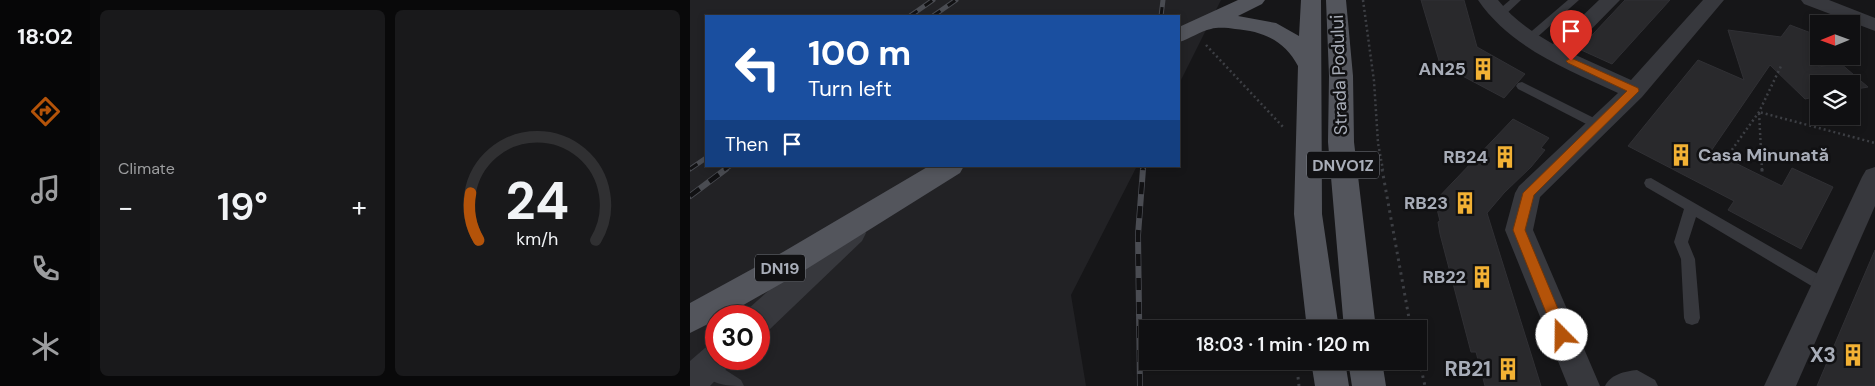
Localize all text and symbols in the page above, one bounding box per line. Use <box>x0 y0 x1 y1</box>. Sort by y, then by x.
pin <box>1550 10 1592 61</box>
street label: Strada Podului <box>1325 14 1353 136</box>
north arrow <box>1810 15 1860 65</box>
map controls <box>1810 15 1860 125</box>
icon: arrive <box>1557 17 1585 45</box>
text: 18:02 <box>17 22 73 51</box>
text: 100 m <box>808 30 911 76</box>
icon: left <box>725 35 790 100</box>
building icon: AN25 <box>1470 56 1496 82</box>
place label: AN25 <box>1419 57 1466 81</box>
text: Turn left <box>808 74 892 103</box>
button: layers <box>1810 75 1860 125</box>
icon: directions <box>28 94 63 129</box>
icon: arrive <box>778 130 806 158</box>
text: Then <box>725 132 768 157</box>
building icon: Casa Minunată <box>1668 142 1694 168</box>
place label: Casa Minunată <box>1698 143 1829 167</box>
building icon: RB24 <box>1492 144 1518 170</box>
place label: RB24 <box>1443 145 1488 169</box>
road number: DNVO1Z <box>1307 152 1379 178</box>
text: Climate <box>118 158 175 179</box>
text: 24 <box>506 167 569 235</box>
icon: music <box>28 172 63 207</box>
text: 19° <box>217 182 268 232</box>
text: − <box>118 189 133 226</box>
text: + <box>352 189 367 226</box>
building icon: RB23 <box>1452 190 1478 216</box>
place label: RB23 <box>1404 191 1448 215</box>
text: km/h <box>516 227 559 251</box>
icon: phone <box>28 251 63 286</box>
road number: DN19 <box>755 254 805 282</box>
building icon: RB22 <box>1469 264 1495 290</box>
place label: RB22 <box>1422 265 1466 289</box>
speed limit sign: 30 <box>705 305 770 370</box>
position arrow <box>1535 308 1587 360</box>
icon: climate <box>28 329 63 364</box>
text: 18:03 · 1 min · 120 m <box>1196 332 1370 357</box>
place label: X3 <box>1810 341 1836 369</box>
building icon: X3 <box>1840 342 1866 368</box>
place label: RB21 <box>1445 355 1491 383</box>
building icon: RB21 <box>1495 356 1521 382</box>

